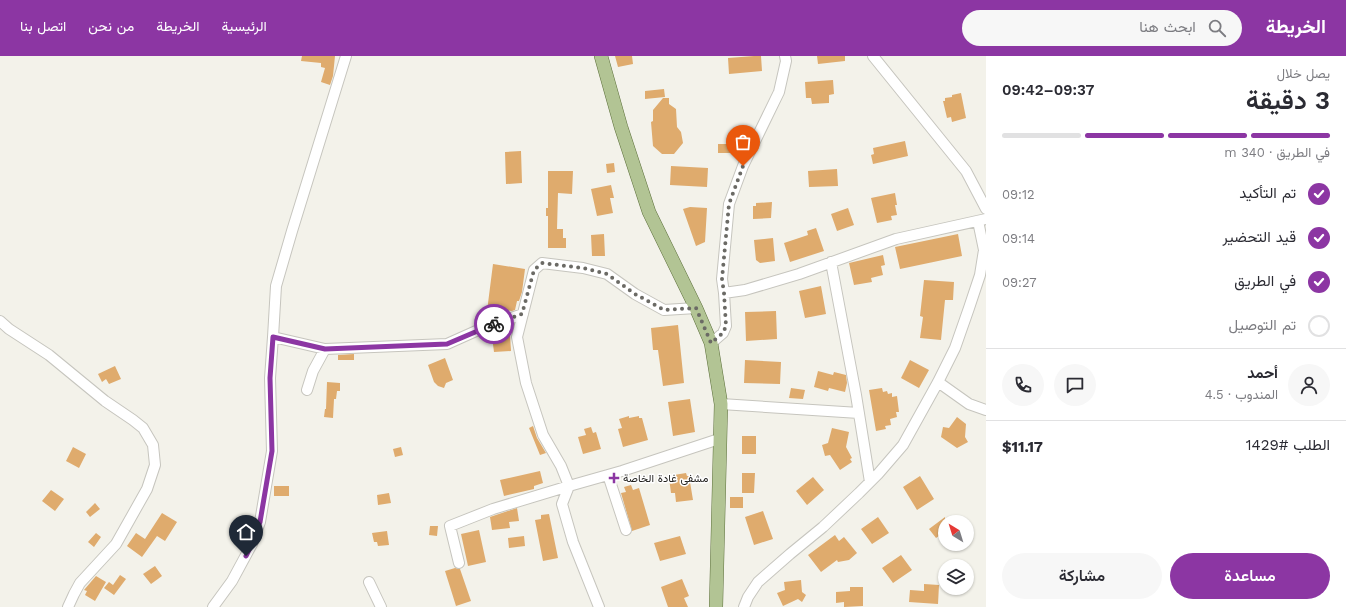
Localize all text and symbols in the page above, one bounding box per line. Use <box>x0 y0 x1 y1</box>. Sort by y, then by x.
search box <box>962 10 1242 46</box>
text: الخريطة <box>1266 15 1326 38</box>
icon: search <box>1206 17 1228 39</box>
text: اتصل بنا <box>20 18 66 34</box>
text: من نحن <box>88 18 134 34</box>
text: الخريطة <box>156 18 200 34</box>
text: الرئيسية <box>222 18 267 34</box>
text: ابحث هنا <box>1139 18 1196 36</box>
text: يصل خلال <box>1277 66 1330 81</box>
text: 09:37–09:42 <box>1002 81 1094 99</box>
text: 3 دقيقة <box>1246 85 1330 115</box>
pin <box>726 125 760 166</box>
icon: bag <box>732 131 754 153</box>
text: في الطريق · 340 m <box>1224 145 1330 160</box>
icon: check <box>1308 183 1330 205</box>
text: تم التأكيد <box>1239 184 1296 202</box>
text: 09:12 <box>1002 187 1035 202</box>
icon: check <box>1308 227 1330 249</box>
text: قيد التحضير <box>1223 228 1296 246</box>
text: 09:14 <box>1002 231 1035 246</box>
icon: check <box>1308 271 1330 293</box>
text: في الطريق <box>1234 272 1296 290</box>
text: 09:27 <box>1002 275 1037 290</box>
courier <box>474 304 514 344</box>
icon: bike <box>483 313 505 335</box>
text: تم التوصيل <box>1228 316 1296 334</box>
button: phone <box>1002 364 1044 406</box>
button: chat <box>1054 364 1096 406</box>
text: أحمد <box>1247 364 1278 382</box>
button: person <box>1288 364 1330 406</box>
text: المندوب · 4.5 <box>1205 387 1278 402</box>
text: الطلب #1429 <box>1246 436 1330 454</box>
text: $11.17 <box>1002 438 1043 456</box>
marker: مشفى غادة الخاصة <box>608 472 620 484</box>
place label: مشفى غادة الخاصة <box>623 472 708 485</box>
pin <box>229 515 263 556</box>
north arrow <box>938 515 974 551</box>
map controls <box>938 515 974 595</box>
icon: home <box>235 521 257 543</box>
button: مشاركة <box>1002 553 1162 599</box>
button: مساعدة <box>1170 553 1330 599</box>
button: layers <box>938 559 974 595</box>

